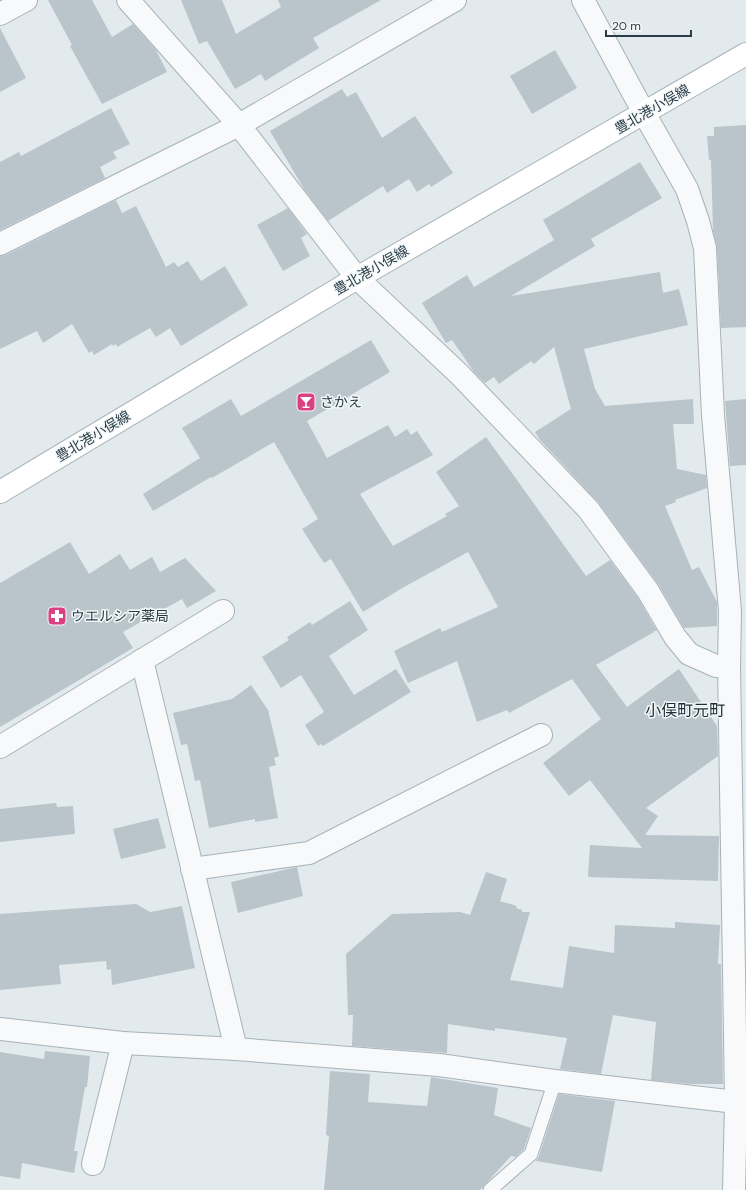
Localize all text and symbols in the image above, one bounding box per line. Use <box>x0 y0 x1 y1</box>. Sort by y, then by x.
scale bar <box>606 12 691 38</box>
text: 20 m <box>612 18 641 34</box>
street label: 豊北港小俣線 <box>611 80 693 138</box>
street label: 豊北港小俣線 <box>330 241 412 299</box>
bar icon: さかえ <box>295 391 317 413</box>
place label: さかえ <box>320 393 362 411</box>
street label: 豊北港小俣線 <box>52 407 134 465</box>
pharmacy icon: ウエルシア薬局 <box>46 605 68 627</box>
place label: ウエルシア薬局 <box>71 607 169 625</box>
district label: 小俣町元町 <box>645 700 725 721</box>

